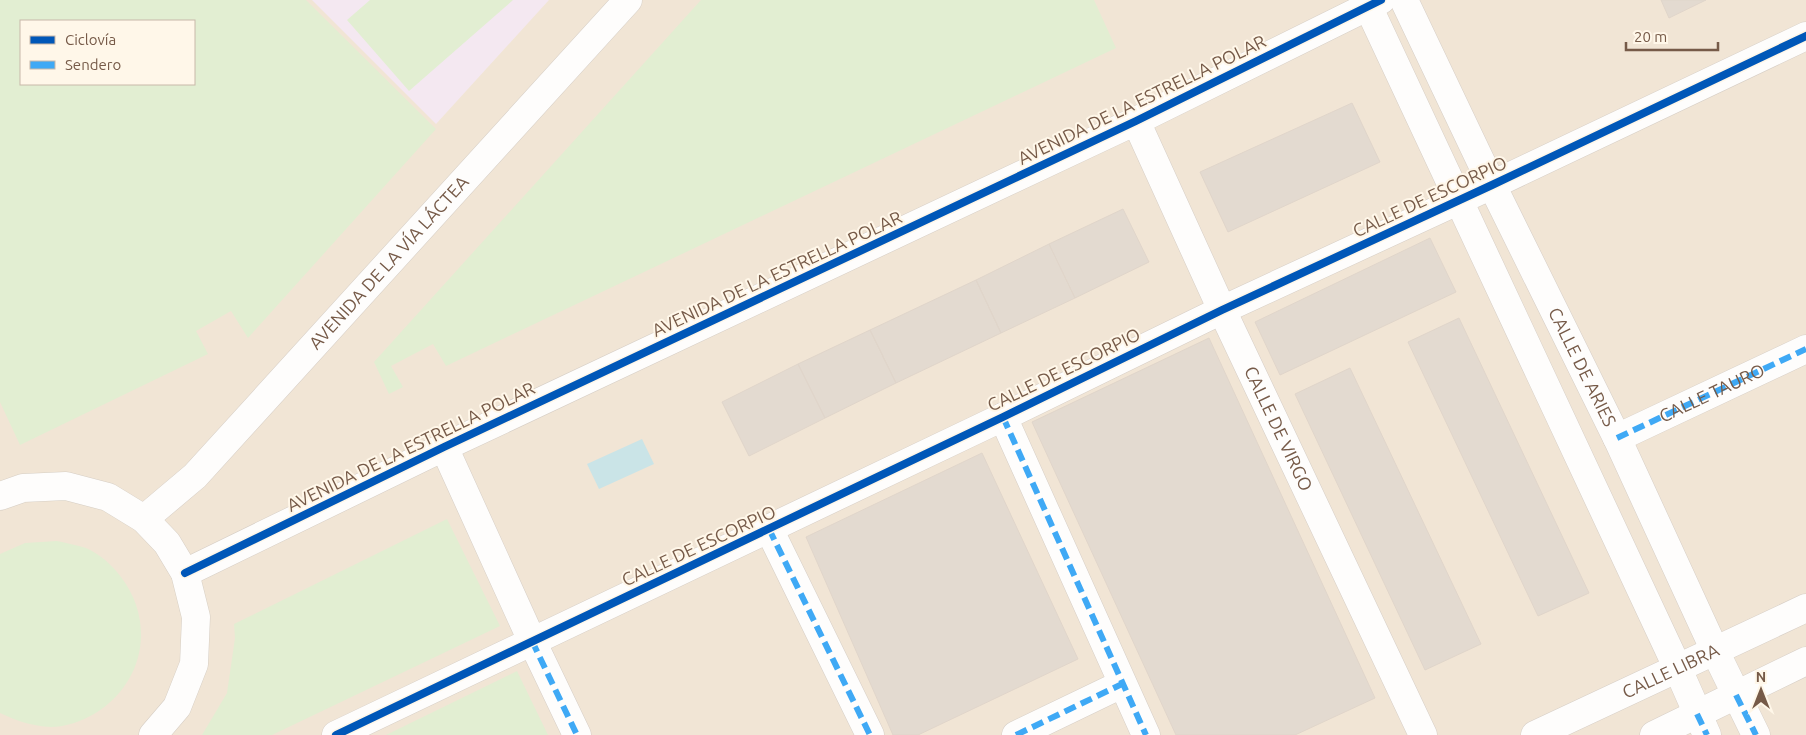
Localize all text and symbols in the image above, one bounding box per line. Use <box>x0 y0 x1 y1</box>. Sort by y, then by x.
legend <box>20 20 195 85</box>
scale bar <box>1626 20 1718 52</box>
text: 20 m <box>1634 28 1667 45</box>
street label: AVENIDA DE LA ESTRELLA POLAR <box>1014 30 1269 168</box>
text: Ciclovía <box>65 31 116 48</box>
text: Sendero <box>65 56 121 73</box>
street label: CALLE DE ESCORPIO <box>1349 152 1510 241</box>
street label: AVENIDA DE LA VÍA LÁCTEA <box>304 171 472 353</box>
street label: AVENIDA DE LA ESTRELLA POLAR <box>648 206 905 340</box>
street label: CALLE DE ARIES <box>1545 304 1621 429</box>
street label: CALLE DE ESCORPIO <box>984 323 1143 415</box>
street label: CALLE TAURO <box>1656 359 1767 426</box>
street label: CALLE DE VIRGO <box>1241 363 1317 494</box>
street label: AVENIDA DE LA ESTRELLA POLAR <box>283 377 538 515</box>
street label: CALLE DE ESCORPIO <box>618 501 779 590</box>
street label: CALLE LIBRA <box>1619 639 1722 702</box>
north arrow <box>1736 665 1786 715</box>
text: N <box>1756 669 1766 685</box>

